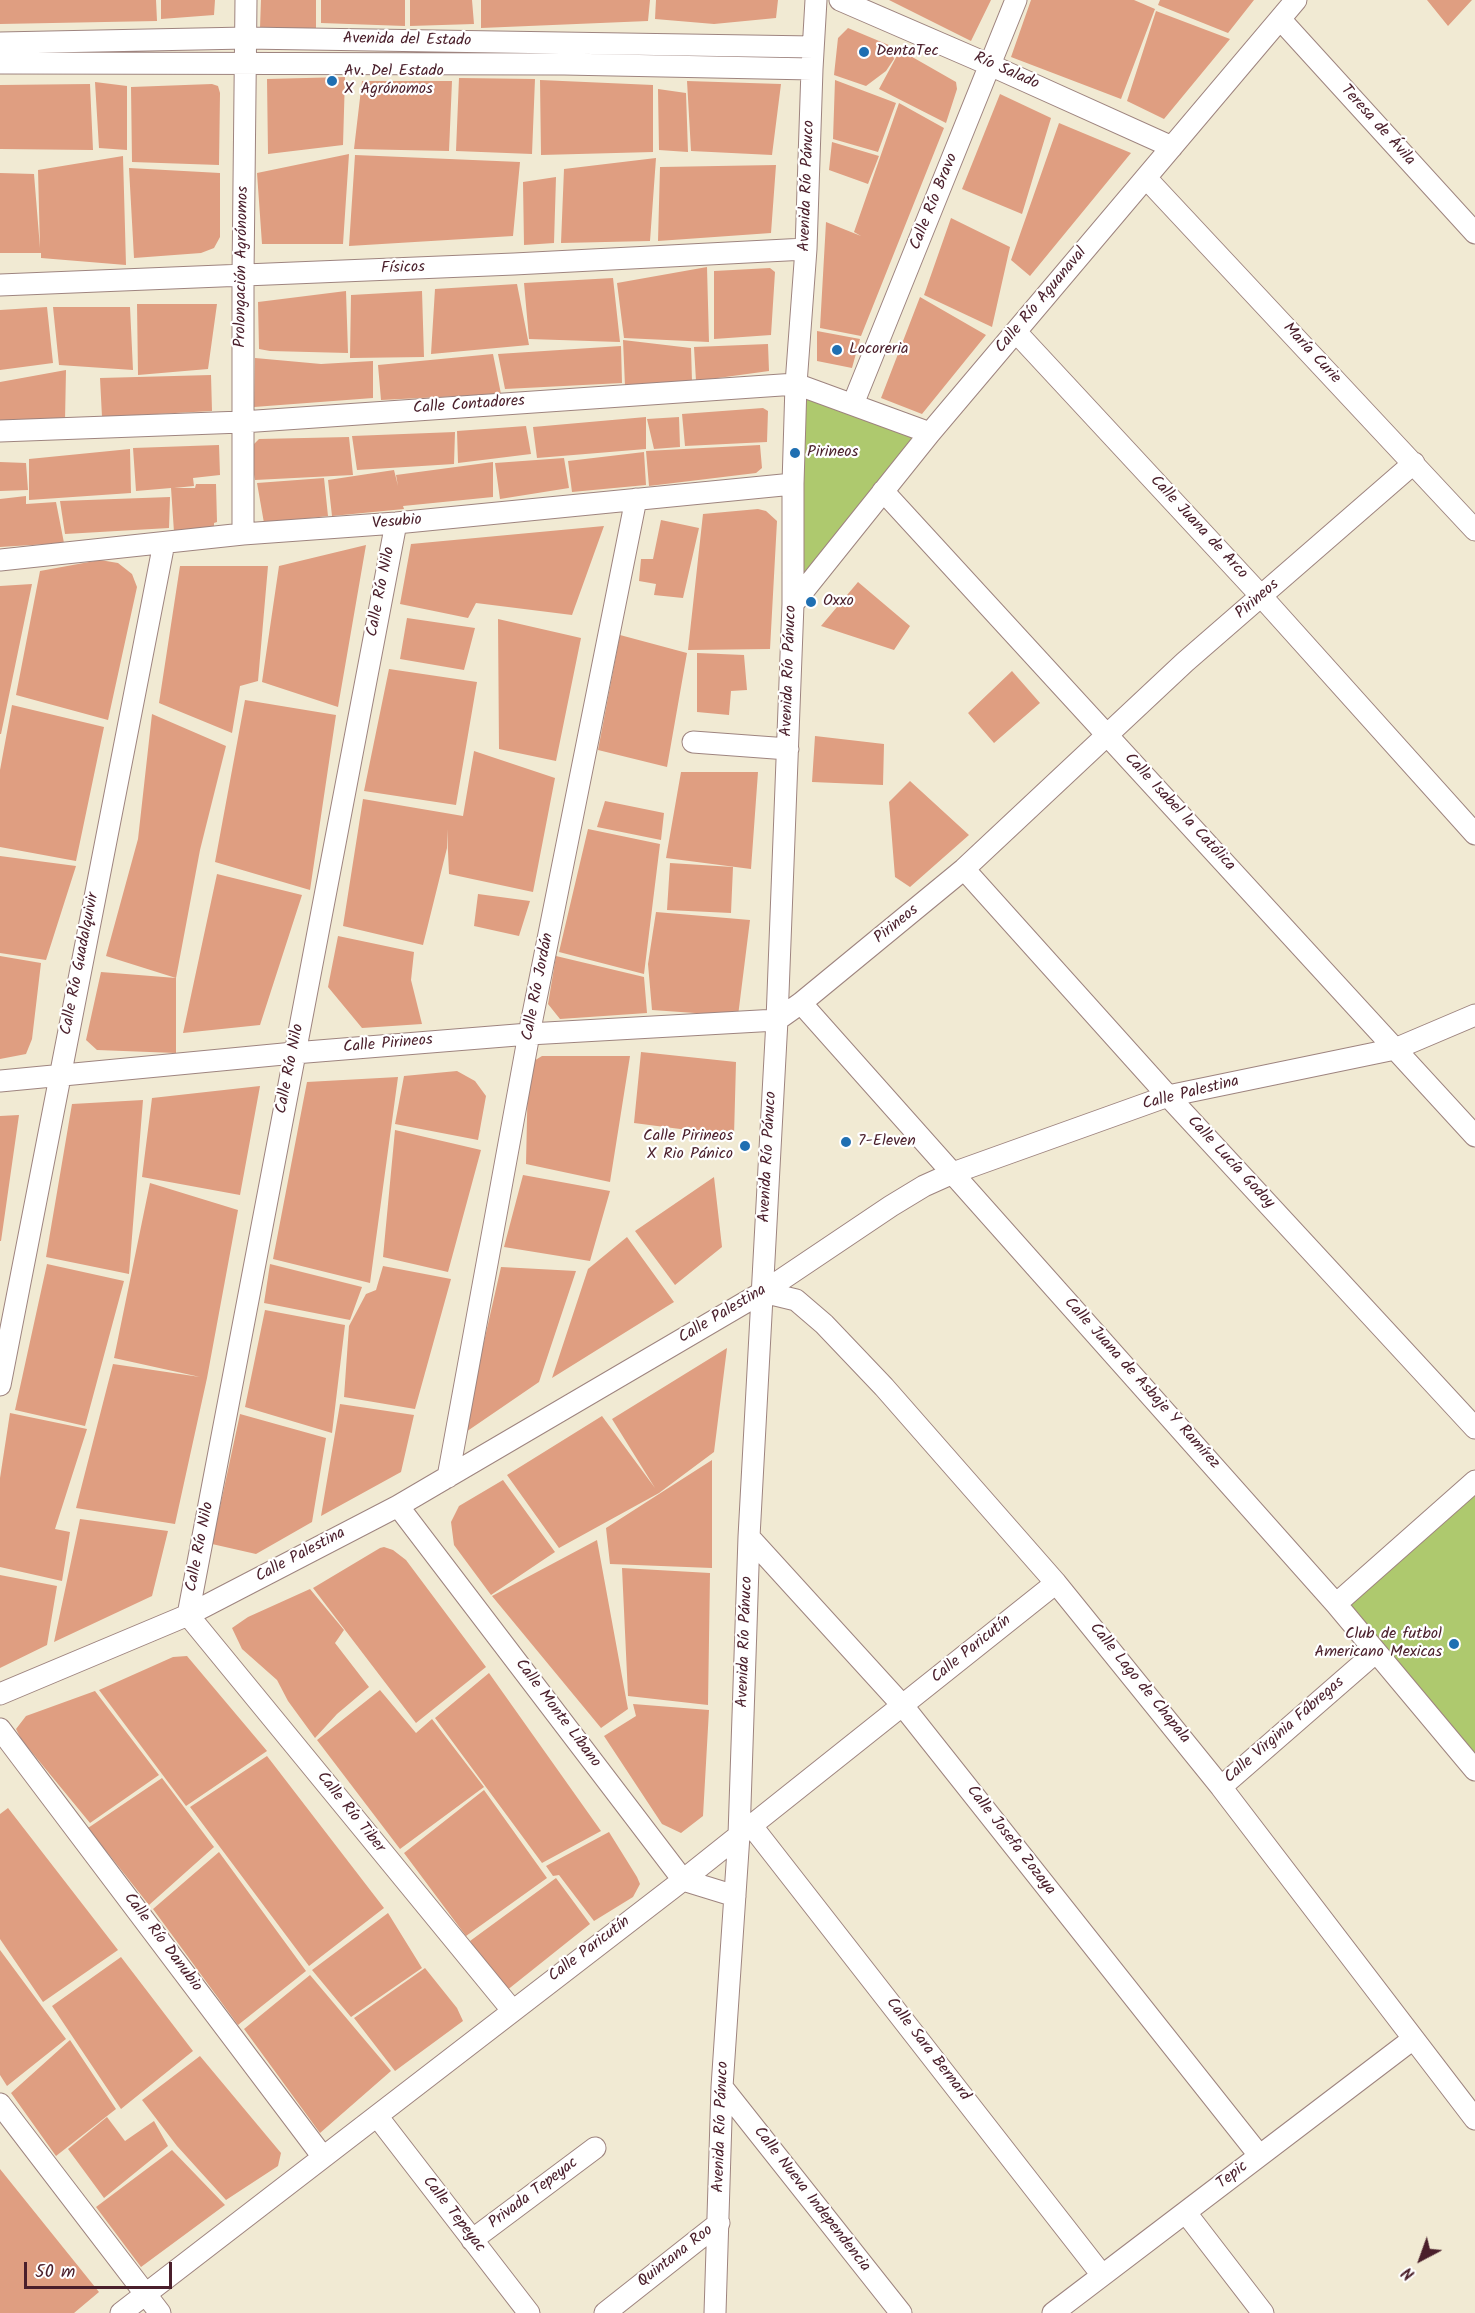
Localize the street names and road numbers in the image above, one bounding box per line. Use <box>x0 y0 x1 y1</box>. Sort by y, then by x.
street label: Avenida del Estado <box>343 30 471 52</box>
street label: Río Salado <box>970 49 1042 95</box>
street label: Teresa de Ávila <box>1336 82 1418 170</box>
street label: Avenida Río Pánuco <box>796 120 820 252</box>
street label: Calle Río Bravo <box>907 151 963 253</box>
street label: Prolongación Agrónomos <box>232 186 254 348</box>
street label: Calle Río Aguanaval <box>992 244 1092 358</box>
street label: Físicos <box>381 259 425 279</box>
street label: María Curie <box>1278 319 1344 389</box>
street label: Calle Contadores <box>412 393 526 419</box>
street label: Calle Juana de Arco <box>1145 472 1251 584</box>
street label: Vesubio <box>371 511 423 535</box>
street label: Calle Río Nilo <box>364 545 400 639</box>
street label: Pirineos <box>1232 576 1284 624</box>
street label: Avenida Río Pánuco <box>778 605 802 737</box>
street label: Calle Isabel la Católica <box>1119 750 1239 876</box>
street label: Calle Río Guadalquivir <box>58 891 104 1037</box>
street label: Pirineos <box>871 901 923 949</box>
street label: Calle Río Jordán <box>519 931 559 1043</box>
street label: Calle Río Nilo <box>273 1022 309 1116</box>
street label: Calle Pirineos <box>342 1032 434 1058</box>
street label: Calle Palestina <box>1141 1073 1241 1115</box>
street label: Avenida Río Pánuco <box>756 1091 782 1223</box>
street label: Calle Lucía Godoy <box>1182 1113 1278 1213</box>
street label: Calle Palestina <box>676 1281 770 1349</box>
street label: Calle Juana de Asbaje Y Ramírez <box>1059 1294 1223 1474</box>
street label: Calle Río Nilo <box>183 1500 219 1594</box>
street label: Calle Palestina <box>253 1524 349 1588</box>
street label: Avenida Río Pánuco <box>734 1576 758 1708</box>
street label: Calle Paricutín <box>928 1612 1016 1688</box>
street label: Calle Lago de Chapala <box>1084 1620 1194 1748</box>
street label: Calle Monte Líbano <box>510 1656 604 1772</box>
street label: Calle Virginia Fábregas <box>1221 1674 1349 1788</box>
street label: Calle Río Tiber <box>312 1769 388 1857</box>
street label: Calle Josefa Zozaya <box>961 1782 1059 1900</box>
street label: Calle Río Danubio <box>119 1890 205 1996</box>
street label: Calle Paricutín <box>545 1913 635 1987</box>
street label: Calle Sara Bernard <box>881 1995 973 2105</box>
street label: Avenida Río Pánuco <box>710 2061 734 2193</box>
street label: Calle Nueva Independencia <box>748 2124 874 2276</box>
street label: Privada Tepeyac <box>486 2154 582 2234</box>
street label: Tepic <box>1214 2158 1252 2194</box>
street label: Calle Tepeyac <box>417 2173 489 2257</box>
street label: Quintana Roo <box>635 2222 717 2292</box>

